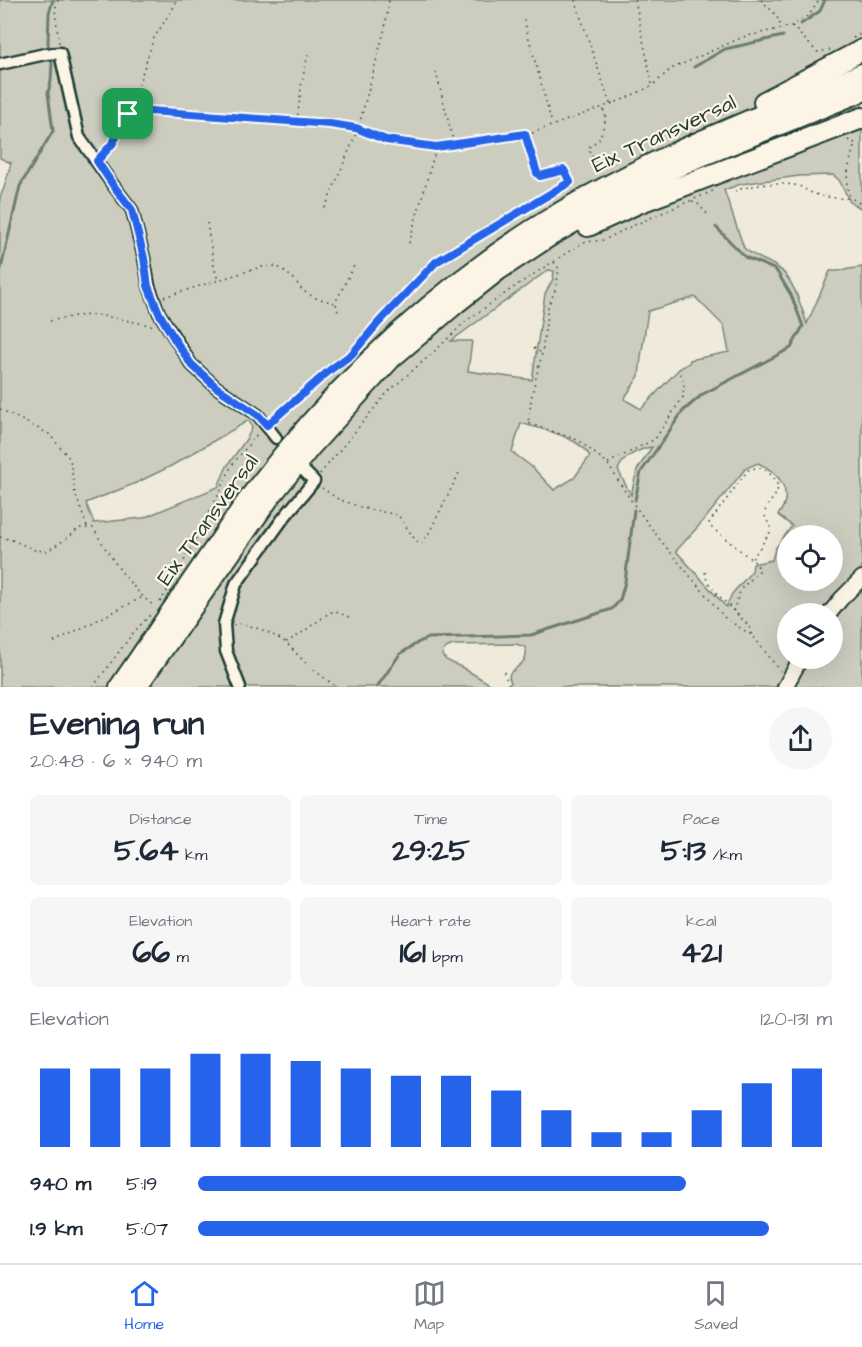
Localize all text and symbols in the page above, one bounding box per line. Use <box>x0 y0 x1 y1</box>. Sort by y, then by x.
street label: Eix Transversal <box>587 87 741 181</box>
pin <box>102 88 153 139</box>
icon: arrive <box>111 97 144 130</box>
street label: Eix Transversal <box>150 448 266 592</box>
map controls <box>777 525 843 669</box>
button: locate <box>777 525 843 591</box>
button: layers <box>777 603 843 669</box>
text: Evening run <box>30 701 204 747</box>
button: share <box>769 707 832 770</box>
text: 20:48 · 6 × 940 m <box>30 747 202 775</box>
text: Distance <box>130 808 192 830</box>
text: Time <box>414 808 448 830</box>
text: Pace <box>683 808 720 830</box>
text: 5.64 <box>114 830 179 872</box>
text: 29:25 <box>392 830 470 872</box>
text: 5:13 <box>661 830 706 872</box>
text: km <box>179 844 207 866</box>
text: /km <box>706 844 742 866</box>
text: Elevation <box>129 910 192 932</box>
text: Heart rate <box>391 910 471 932</box>
text: kcal <box>686 910 717 932</box>
text: 66 <box>132 932 170 974</box>
text: 161 <box>399 932 426 974</box>
text: 421 <box>681 932 722 974</box>
text: m <box>170 946 189 968</box>
text: bpm <box>426 946 463 968</box>
text: Elevation <box>30 1005 109 1033</box>
text: 120–131 m <box>760 1005 832 1033</box>
text: 940 m <box>30 1170 91 1198</box>
text: 5:19 <box>126 1170 157 1198</box>
text: 1.9 km <box>30 1215 83 1243</box>
text: 5:07 <box>126 1215 168 1243</box>
tab: Home <box>124 1277 164 1335</box>
tab: Map <box>413 1277 446 1335</box>
tab: Saved <box>694 1277 738 1335</box>

